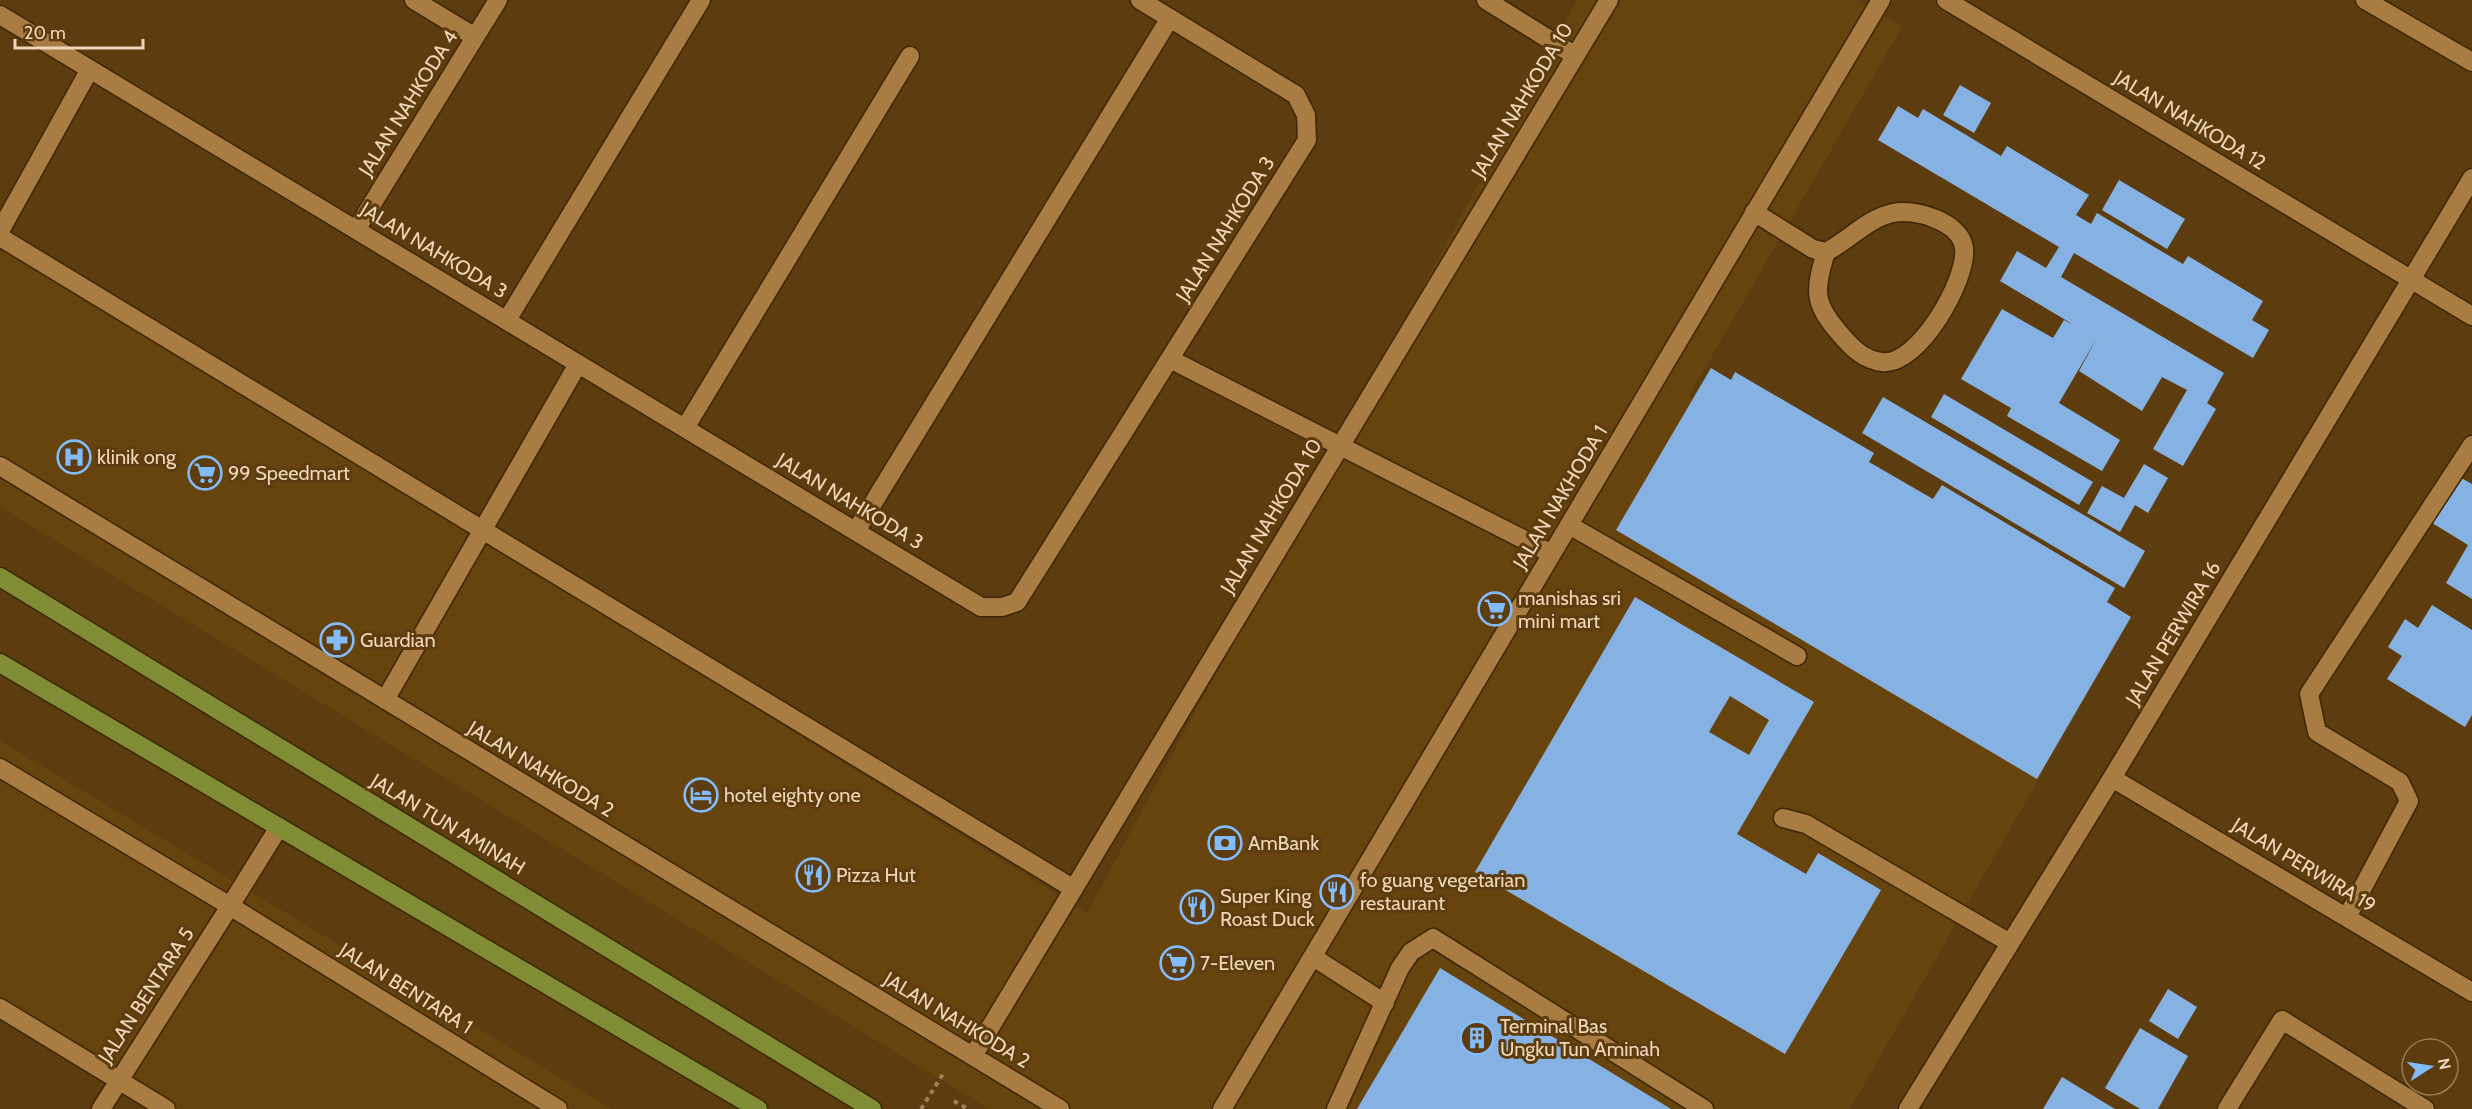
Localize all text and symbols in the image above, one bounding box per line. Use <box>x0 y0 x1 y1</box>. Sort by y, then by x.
scale bar <box>15 12 142 50</box>
street label: JALAN NAHKODA 10 <box>1466 18 1578 183</box>
text: 20 m <box>24 22 66 44</box>
street label: JALAN NAHKODA 4 <box>353 25 463 181</box>
street label: JALAN NAHKODA 12 <box>2109 65 2270 175</box>
street label: JALAN NAHKODA 3 <box>1170 152 1279 307</box>
street label: JALAN NAHKODA 3 <box>355 196 512 303</box>
street label: JALAN NAKHODA 1 <box>1507 421 1612 574</box>
street label: JALAN NAHKODA 10 <box>1215 434 1327 599</box>
hospital icon: klinik ong <box>56 439 92 475</box>
place label: klinik ong <box>97 445 177 469</box>
street label: JALAN NAHKODA 3 <box>771 447 928 554</box>
supermarket icon: 99 Speedmart <box>187 455 223 491</box>
place label: 99 Speedmart <box>228 461 350 485</box>
street label: JALAN PERWIRA 16 <box>2120 557 2225 710</box>
place label: manishas sri mini mart <box>1518 586 1621 633</box>
supermarket icon: manishas sri mini mart <box>1477 591 1513 627</box>
pharmacy icon: Guardian <box>319 622 355 658</box>
place label: Guardian <box>360 628 436 652</box>
street label: JALAN NAHKODA 2 <box>463 715 619 822</box>
street label: JALAN TUN AMINAH <box>365 768 530 880</box>
hotel icon: hotel eighty one <box>683 777 719 813</box>
place label: hotel eighty one <box>724 783 861 807</box>
street label: JALAN PERWIRA 19 <box>2227 812 2380 917</box>
bank icon: AmBank <box>1207 825 1243 861</box>
place label: AmBank <box>1248 831 1319 855</box>
restaurant icon: Pizza Hut <box>795 857 831 893</box>
place label: Pizza Hut <box>836 863 916 887</box>
place label: fo guang vegetarian restaurant <box>1360 868 1525 915</box>
restaurant icon: fo guang vegetarian restaurant <box>1319 874 1355 910</box>
place label: Super King Roast Duck <box>1220 884 1315 931</box>
restaurant icon: Super King Roast Duck <box>1179 889 1215 925</box>
street label: JALAN BENTARA 5 <box>93 923 199 1068</box>
street label: JALAN BENTARA 1 <box>334 937 477 1039</box>
supermarket icon: 7-Eleven <box>1159 945 1195 981</box>
place label: 7-Eleven <box>1200 951 1275 975</box>
street label: JALAN NAHKODA 2 <box>879 966 1035 1073</box>
place label: Terminal Bas Ungku Tun Aminah <box>1500 1014 1660 1061</box>
building icon: Terminal Bas Ungku Tun Aminah <box>1459 1020 1495 1056</box>
north arrow <box>2400 1037 2460 1097</box>
text: N <box>2434 1056 2455 1071</box>

